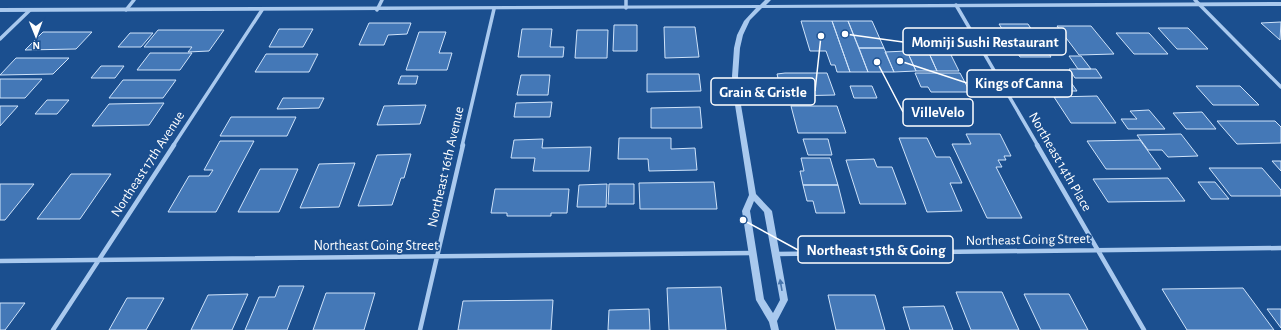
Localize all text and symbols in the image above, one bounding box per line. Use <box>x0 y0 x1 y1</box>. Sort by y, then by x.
north arrow <box>16 16 56 56</box>
callout: Momiji Sushi Restaurant <box>903 28 1066 55</box>
text: Momiji Sushi Restaurant <box>911 35 1059 50</box>
text: N <box>32 40 40 51</box>
callout: Kings of Canna <box>967 70 1072 97</box>
text: Kings of Canna <box>975 76 1063 91</box>
callout: Grain & Gristle <box>711 78 815 105</box>
text: Grain & Gristle <box>719 85 807 100</box>
callout: VilleVelo <box>903 99 973 126</box>
street label: Northeast 16th Avenue <box>425 105 467 229</box>
text: VilleVelo <box>911 105 965 120</box>
street label: Northeast 17th Avenue <box>109 109 187 219</box>
street label: Northeast 14th Place <box>1026 110 1094 214</box>
street label: Northeast Going Street <box>965 232 1091 248</box>
callout: Northeast 15th & Going <box>798 236 953 263</box>
street label: Northeast Going Street <box>314 239 439 253</box>
text: Northeast 15th & Going <box>807 243 946 258</box>
one-way arrow <box>778 278 784 291</box>

